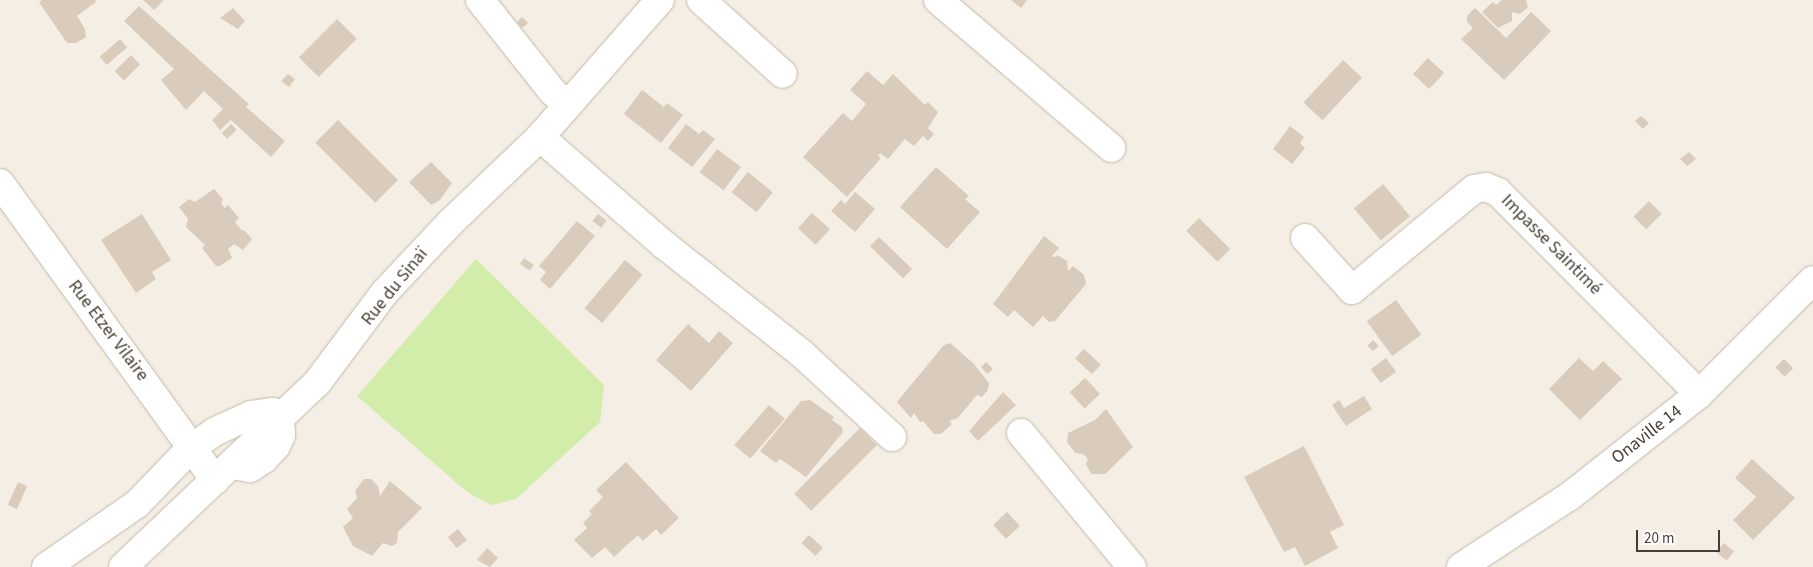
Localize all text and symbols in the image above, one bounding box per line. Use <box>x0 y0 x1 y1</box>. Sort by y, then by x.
street label: Impasse Saintimé <box>1496 190 1606 300</box>
street label: Rue du Sinaï <box>357 244 433 330</box>
street label: Rue Etzer Vilaire <box>63 276 153 386</box>
street label: Onaville 14 <box>1608 401 1686 469</box>
scale bar <box>1638 520 1722 552</box>
text: 20 m <box>1644 528 1674 549</box>

